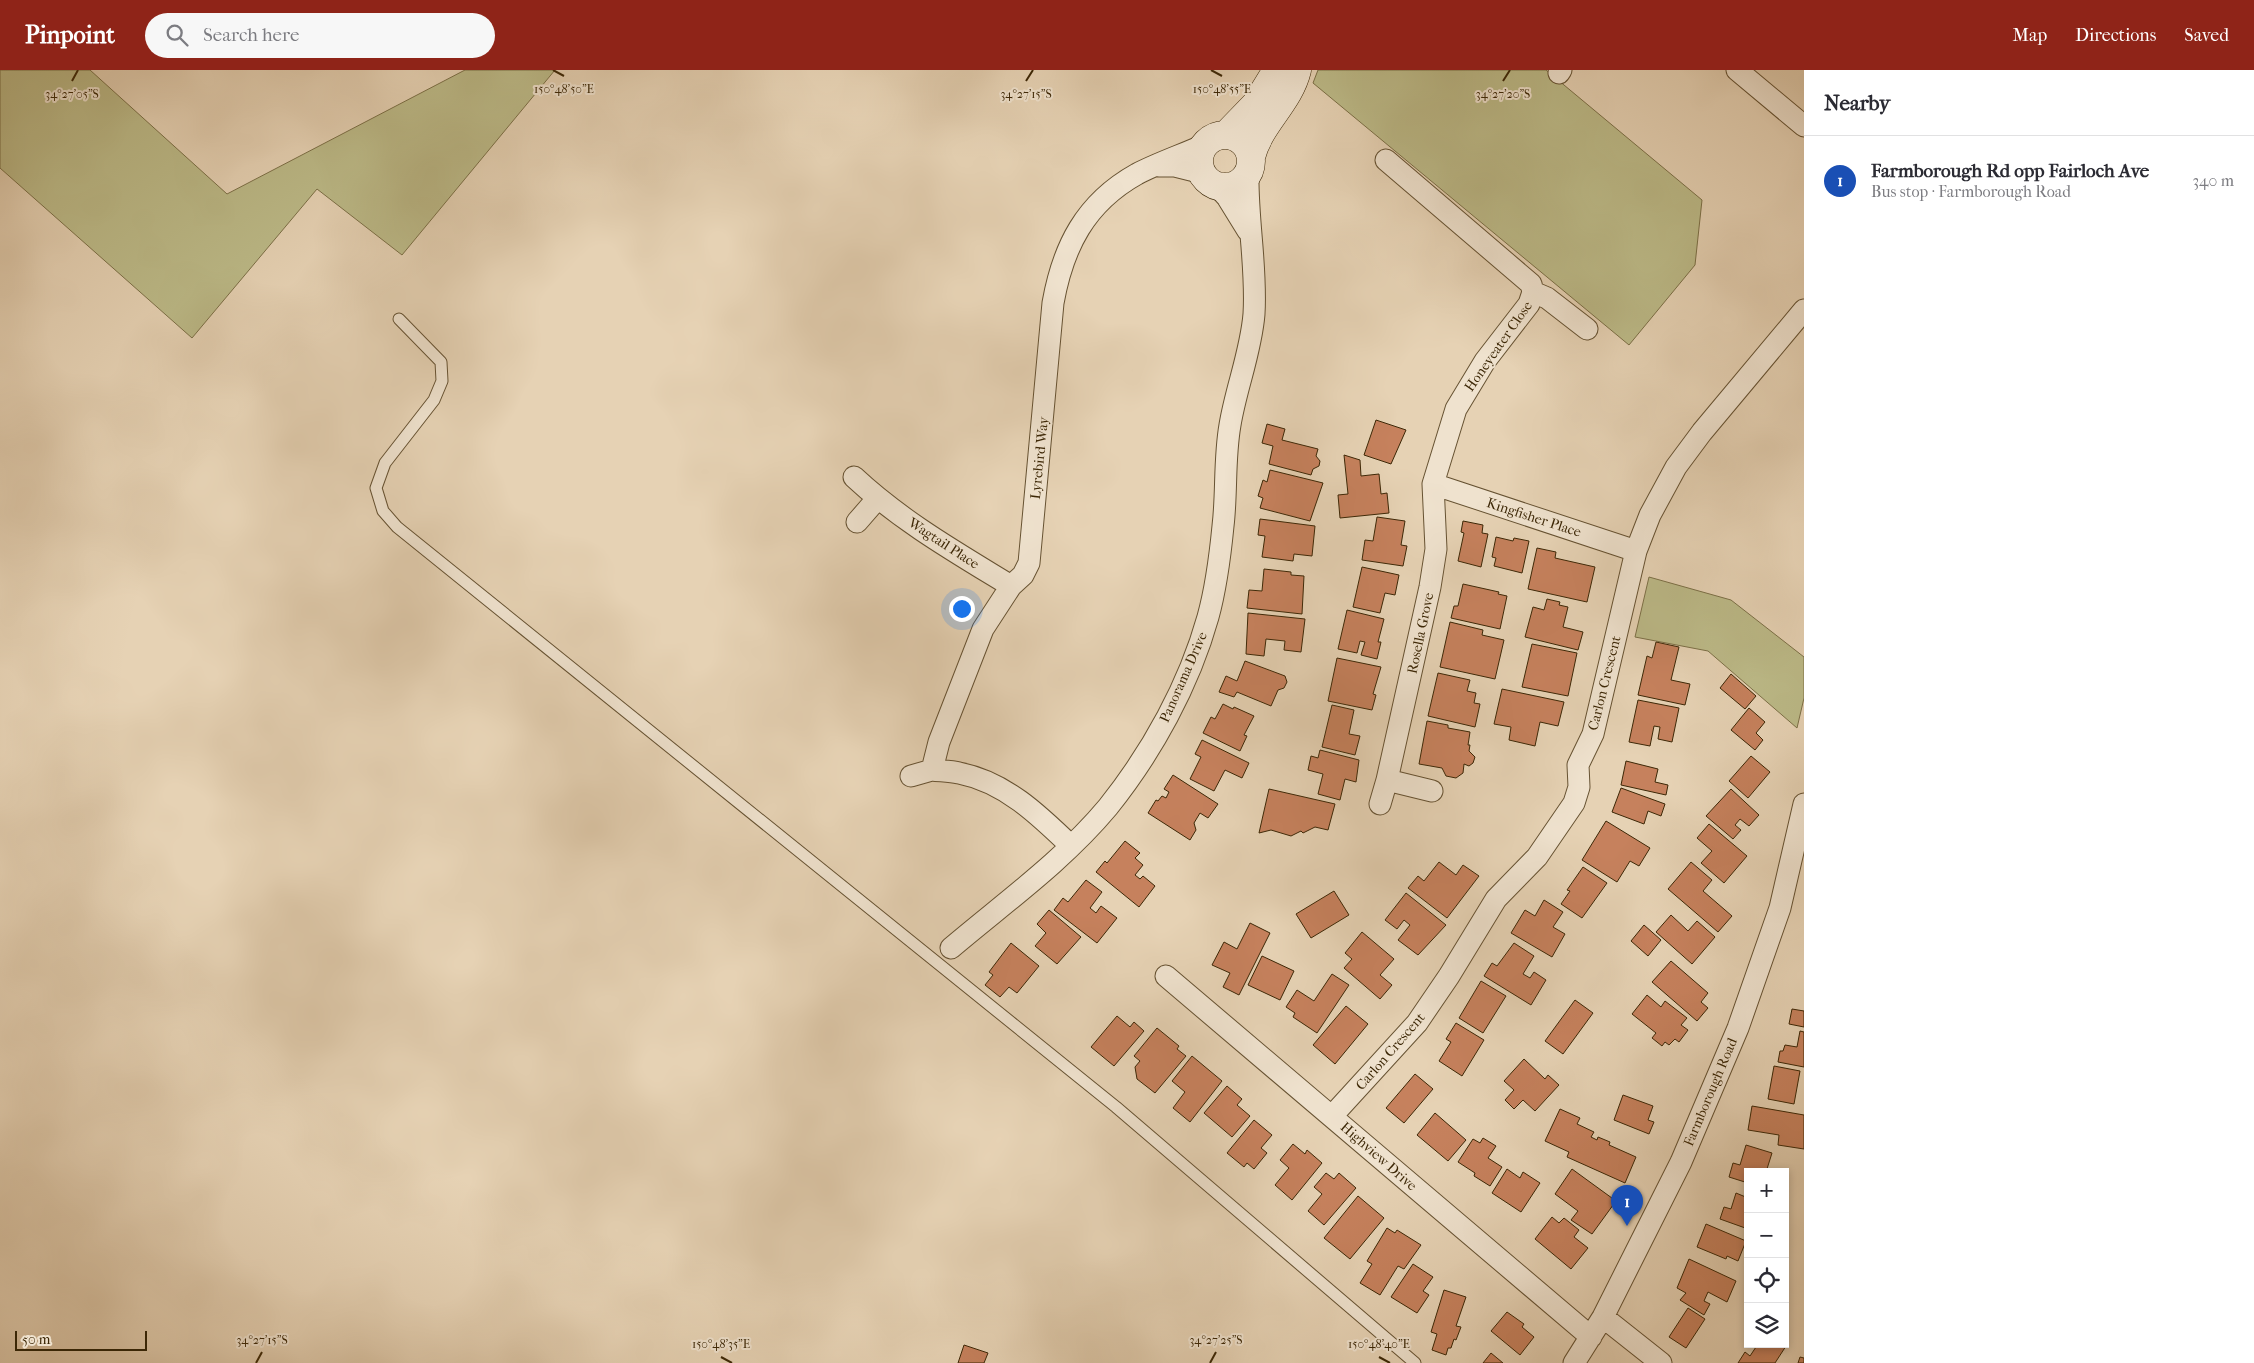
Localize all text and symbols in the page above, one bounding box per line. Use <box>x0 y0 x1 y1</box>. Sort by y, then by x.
search box <box>145 13 495 58</box>
text: Pinpoint <box>25 21 115 49</box>
icon: search <box>163 21 191 49</box>
text: Search here <box>203 24 299 46</box>
text: Map <box>2013 25 2047 46</box>
text: Directions <box>2075 25 2156 46</box>
text: Saved <box>2184 25 2229 46</box>
text: 150°48'50"E <box>534 82 594 96</box>
text: 150°48'55"E <box>1193 82 1251 96</box>
text: 34°27'05"S <box>45 87 99 101</box>
text: 34°27'15"S <box>1000 87 1052 101</box>
text: 34°27'20"S <box>1476 87 1530 101</box>
text: Nearby <box>1824 91 1890 115</box>
text: Farmborough Rd opp Fairloch Ave <box>1871 160 2149 182</box>
text: 1 <box>1837 171 1843 190</box>
text: 340 m <box>2192 171 2234 190</box>
text: Bus stop · Farmborough Road <box>1871 182 2071 201</box>
street label: Honeyeater Close <box>1461 298 1536 395</box>
street label: Lyrebird Way <box>1027 416 1052 500</box>
street label: Kingfisher Place <box>1484 494 1583 541</box>
street label: Wagtail Place <box>904 514 983 573</box>
street label: Rosella Grove <box>1404 591 1437 675</box>
your location <box>949 596 975 622</box>
street label: Panorama Drive <box>1156 629 1211 725</box>
street label: Carlon Crescent <box>1584 634 1624 732</box>
street label: Carlon Crescent <box>1352 1009 1429 1094</box>
street label: Farmborough Road <box>1680 1035 1741 1149</box>
street label: Highview Drive <box>1337 1119 1420 1194</box>
map controls <box>1744 1168 1789 1348</box>
button: + <box>1744 1168 1789 1213</box>
pin: 1 <box>1611 1185 1643 1226</box>
button: − <box>1744 1213 1789 1258</box>
button: locate <box>1744 1258 1789 1303</box>
button: layers <box>1744 1303 1789 1348</box>
scale bar <box>15 1328 148 1351</box>
text: 50 m <box>22 1331 50 1348</box>
text: 34°27'15"S <box>236 1333 288 1347</box>
text: 34°27'25"S <box>1189 1333 1243 1347</box>
text: 150°48'35"E <box>692 1337 750 1351</box>
text: 150°48'40"E <box>1348 1337 1410 1351</box>

